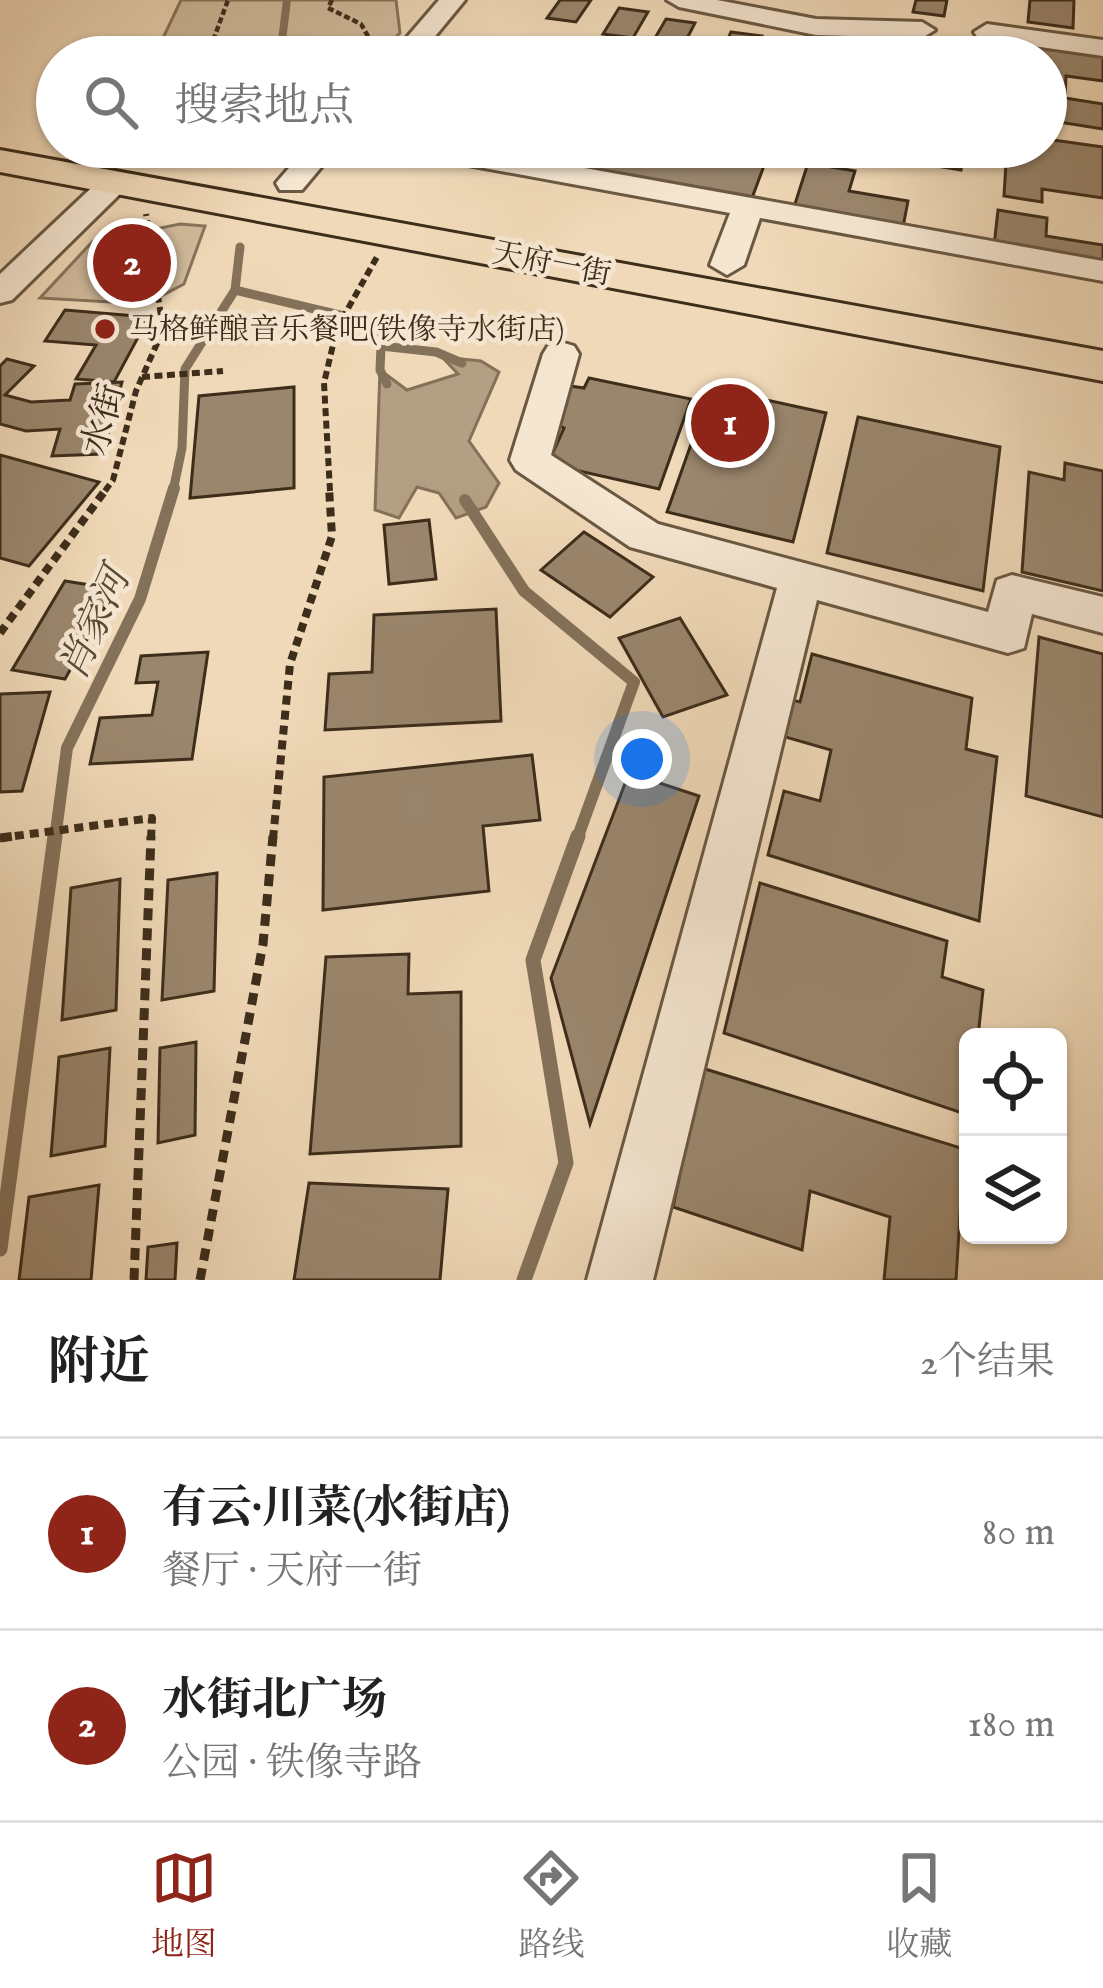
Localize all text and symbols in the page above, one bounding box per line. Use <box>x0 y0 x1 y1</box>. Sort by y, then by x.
search box <box>36 36 1067 168</box>
icon: search <box>78 69 144 135</box>
text: 搜索地点 <box>174 79 354 136</box>
pin: 2 <box>93 218 171 308</box>
street label: 天府一街 <box>489 235 614 295</box>
place label: 马格鲜酿音乐餐吧(铁像寺水街店) <box>129 312 564 350</box>
marker: 马格鲜酿音乐餐吧(铁像寺水街店) <box>92 316 118 342</box>
pin: 1 <box>691 378 769 468</box>
street label: 水街 <box>73 379 137 461</box>
water label: 肖家河 <box>50 556 145 688</box>
your location <box>612 729 672 789</box>
map controls <box>959 1028 1067 1244</box>
button: locate <box>959 1028 1067 1136</box>
button: layers <box>959 1136 1067 1244</box>
text: 附近 <box>48 1332 150 1397</box>
text: 2个结果 <box>920 1339 1055 1388</box>
text: 有云·川菜(水街店) <box>162 1481 510 1538</box>
text: 1 <box>80 1509 94 1558</box>
text: 80 m <box>982 1509 1055 1558</box>
text: 餐厅 · 天府一街 <box>162 1548 422 1597</box>
text: 水街北广场 <box>162 1673 387 1730</box>
text: 2 <box>78 1701 96 1750</box>
text: 180 m <box>967 1701 1055 1750</box>
text: 公园 · 铁像寺路 <box>162 1740 422 1789</box>
tab: 地图 <box>151 1845 217 1967</box>
tab: 路线 <box>518 1845 584 1967</box>
tab: 收藏 <box>886 1845 952 1967</box>

